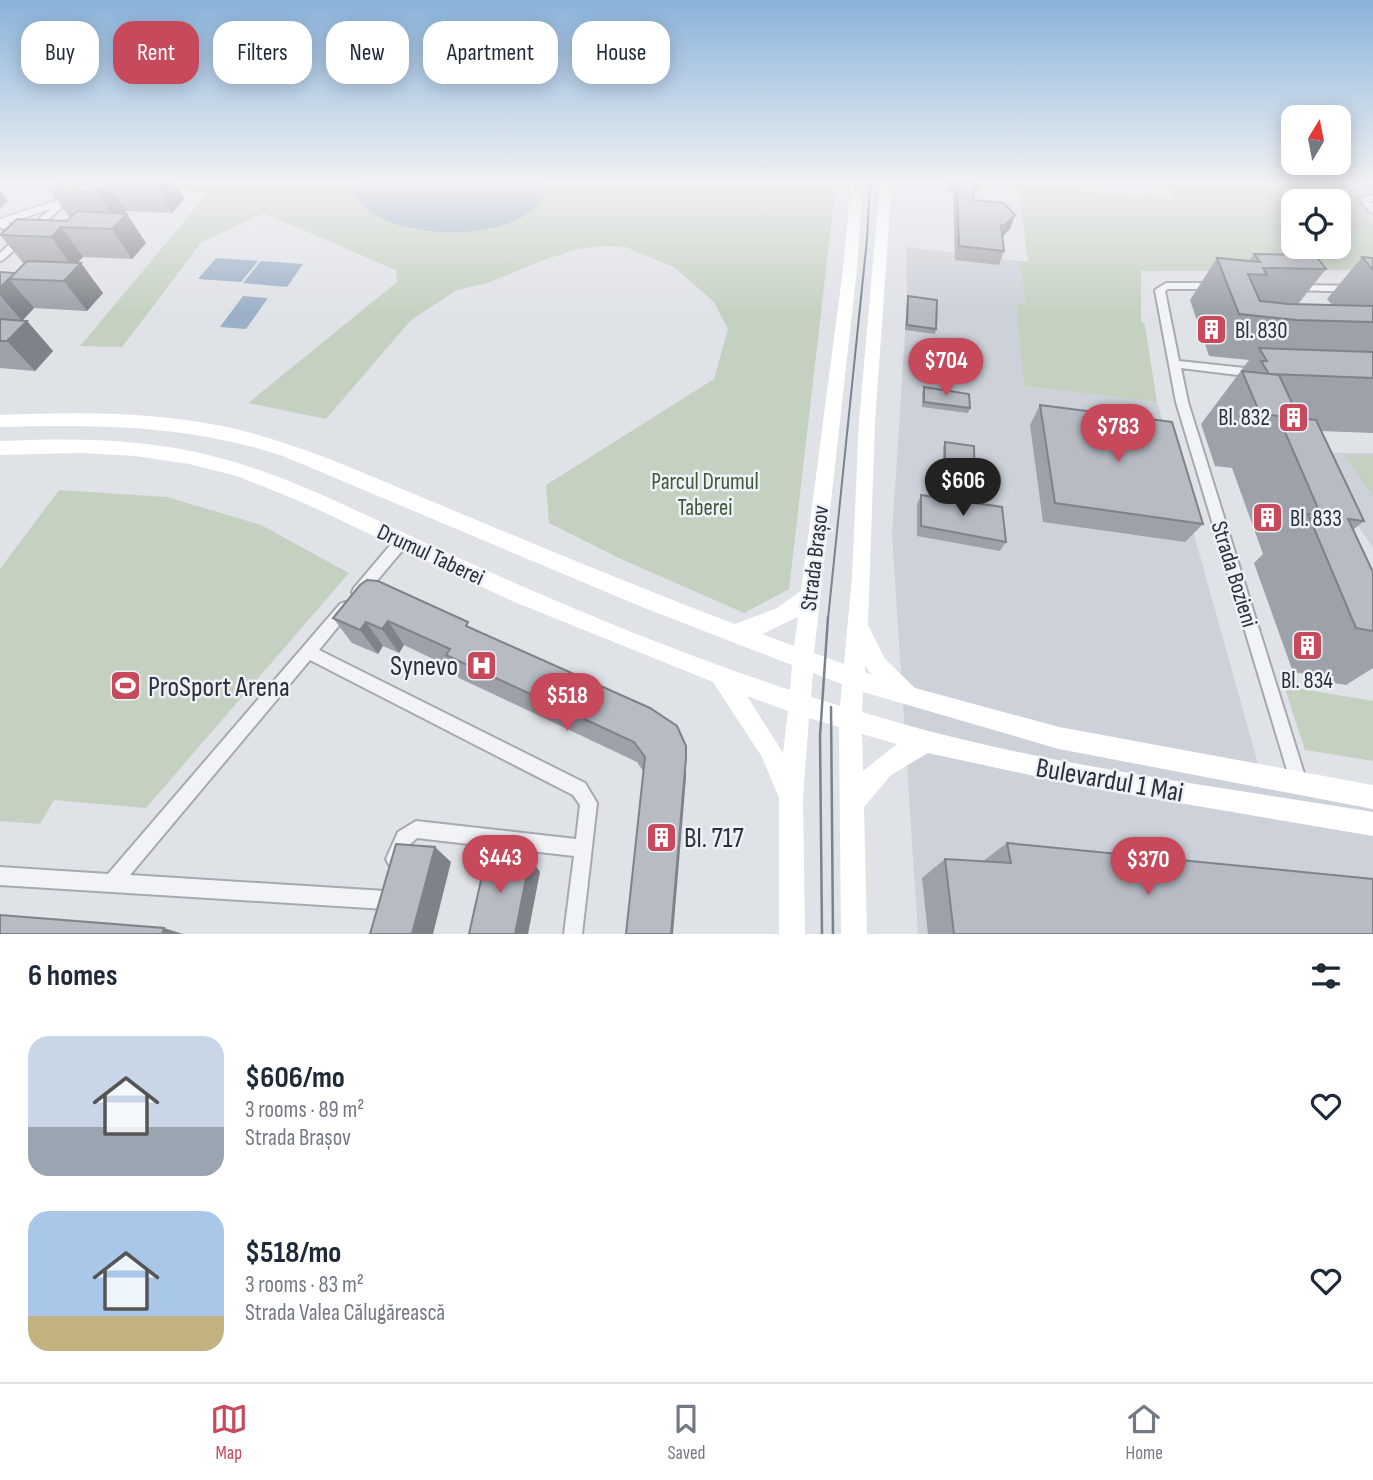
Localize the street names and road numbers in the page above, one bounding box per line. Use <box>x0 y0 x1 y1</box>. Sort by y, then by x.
street label: Strada Brașov <box>795 504 835 612</box>
street label: Drumul Taberei <box>373 518 489 592</box>
street label: Strada Bozieni <box>1205 518 1263 631</box>
street label: Bulevardul 1 Mai <box>1033 751 1186 810</box>

